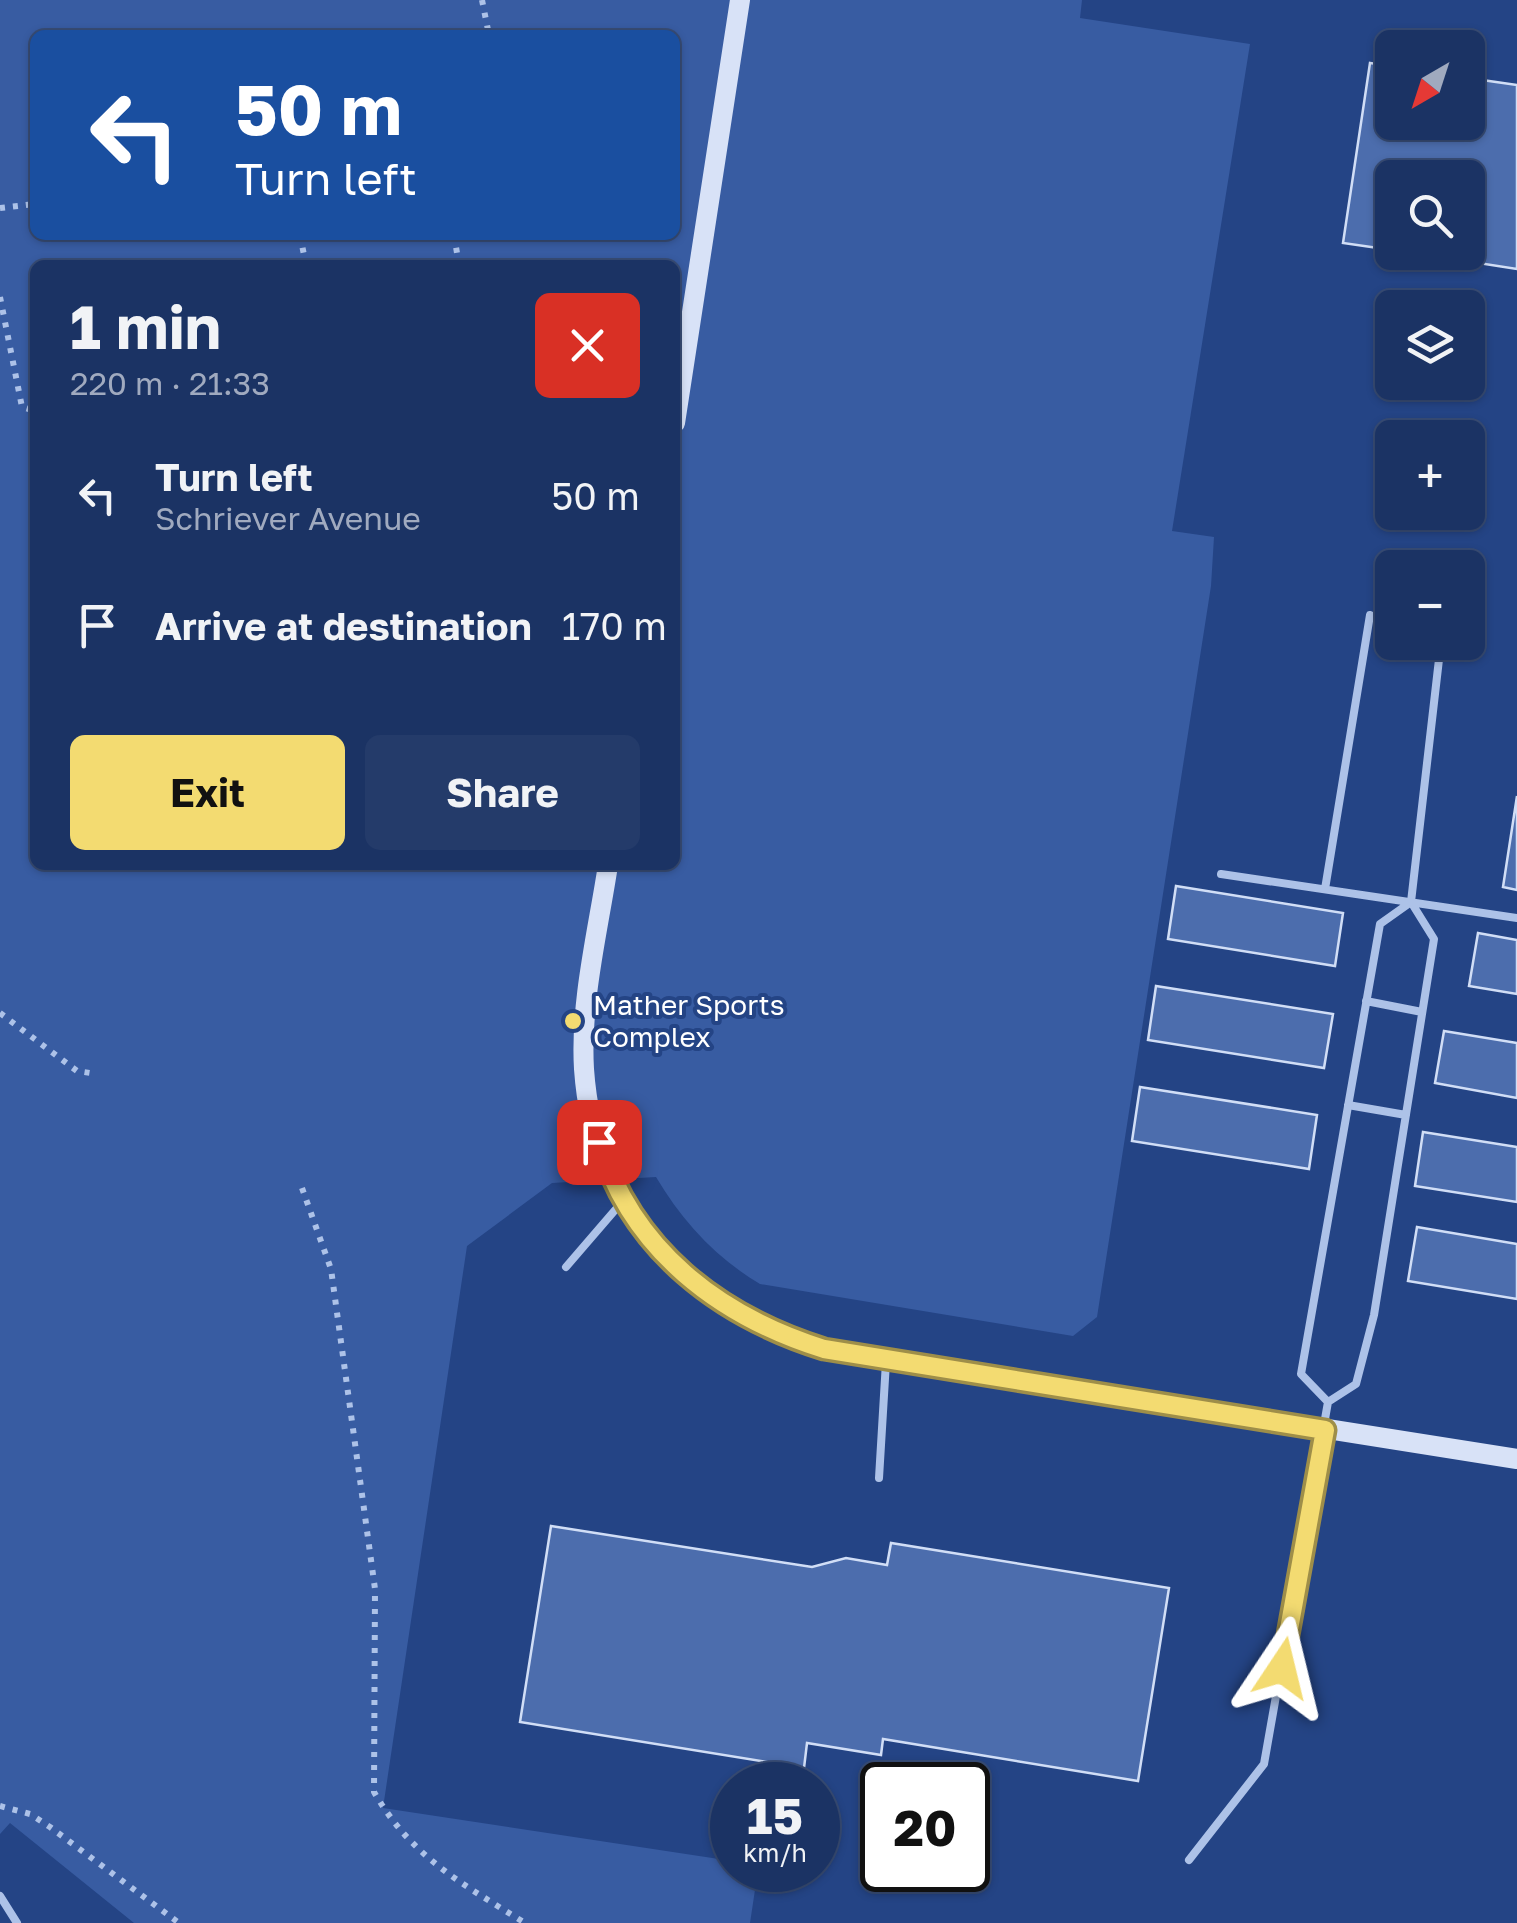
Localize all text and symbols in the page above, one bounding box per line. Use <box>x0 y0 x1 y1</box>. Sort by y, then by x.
north arrow <box>1375 30 1485 140</box>
map controls <box>1375 30 1485 660</box>
text: 50 m <box>235 66 402 150</box>
icon: left <box>70 70 200 200</box>
text: Turn left <box>235 151 417 205</box>
button: search <box>1375 160 1485 270</box>
text: 1 min <box>70 290 221 362</box>
button: layers <box>1375 290 1485 400</box>
button: close <box>535 293 640 398</box>
text: 220 m · 21:33 <box>70 364 270 402</box>
button: + <box>1375 420 1485 530</box>
text: Turn left <box>155 454 313 499</box>
icon: left <box>70 468 125 523</box>
text: 50 m <box>551 473 640 518</box>
text: Schriever Avenue <box>155 499 421 537</box>
button: − <box>1375 550 1485 660</box>
icon: arrive <box>70 598 125 653</box>
text: Arrive at destination <box>155 603 532 648</box>
text: 170 m <box>562 603 667 648</box>
button: Exit <box>70 735 345 850</box>
button: Share <box>365 735 640 850</box>
place label: Mather Sports Complex <box>593 988 785 1053</box>
marker: Mather Sports Complex <box>562 1010 584 1032</box>
pin <box>557 1100 642 1185</box>
icon: arrive <box>572 1115 627 1170</box>
position arrow <box>1230 1616 1334 1720</box>
speed limit sign: 20 <box>860 1762 990 1892</box>
text: 15 <box>747 1785 803 1845</box>
text: km/h <box>743 1837 807 1868</box>

